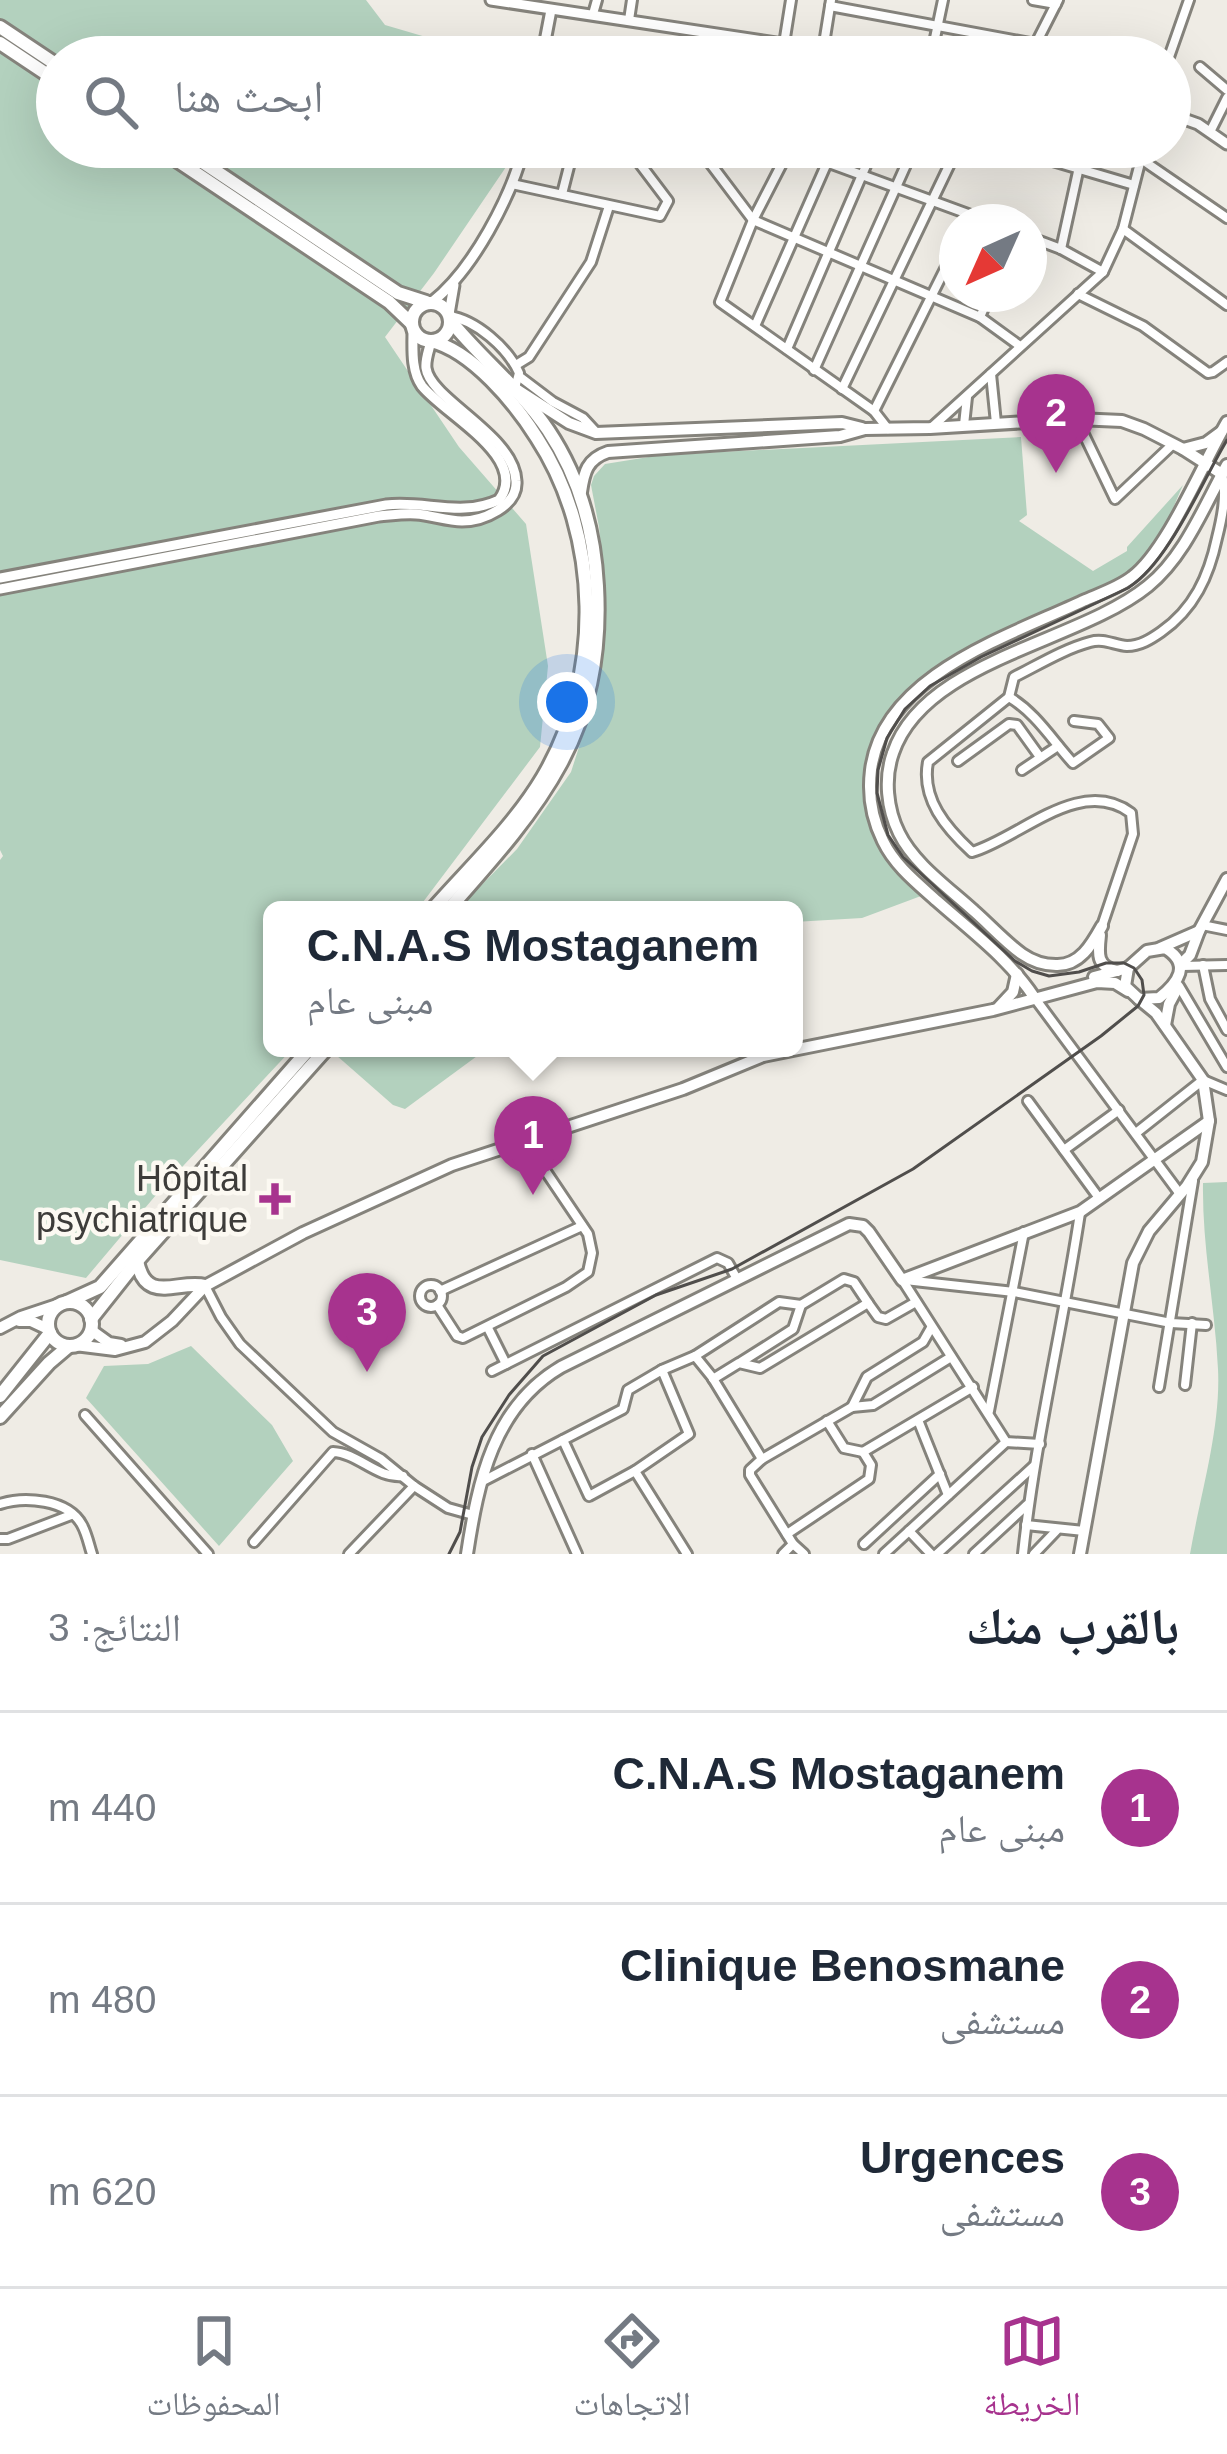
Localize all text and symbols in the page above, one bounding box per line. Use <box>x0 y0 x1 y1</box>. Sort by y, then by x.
search box <box>36 36 1191 168</box>
icon: search <box>78 69 144 135</box>
text: ابحث هنا <box>174 71 324 122</box>
north arrow <box>939 204 1047 312</box>
pin: 2 <box>1017 374 1095 473</box>
your location <box>537 672 597 732</box>
popup <box>263 901 803 1057</box>
text: C.N.A.S Mostaganem <box>307 920 759 971</box>
text: مبنى عام <box>307 979 434 1022</box>
pin: 1 <box>494 1096 572 1195</box>
place label: Hôpital psychiatrique <box>36 1158 248 1240</box>
marker: Hôpital psychiatrique <box>259 1183 291 1215</box>
pin: 3 <box>328 1273 406 1372</box>
text: بالقرب منك <box>966 1598 1179 1655</box>
text: النتائج: 3 <box>48 1606 181 1649</box>
text: C.N.A.S Mostaganem <box>612 1748 1065 1799</box>
text: 440 m <box>48 1786 156 1829</box>
text: 1 <box>1129 1786 1151 1829</box>
text: مبنى عام <box>938 1807 1065 1850</box>
text: Clinique Benosmane <box>620 1940 1065 1991</box>
text: 480 m <box>48 1978 156 2021</box>
text: 2 <box>1129 1978 1151 2021</box>
text: مستشفى <box>940 1999 1065 2042</box>
text: Urgences <box>860 2132 1065 2183</box>
text: 620 m <box>48 2170 156 2213</box>
text: 3 <box>1129 2170 1151 2213</box>
text: مستشفى <box>940 2191 1065 2234</box>
tab: المحفوظات <box>146 2308 281 2436</box>
tab: الاتجاهات <box>573 2308 691 2436</box>
tab: الخريطة <box>983 2308 1081 2436</box>

